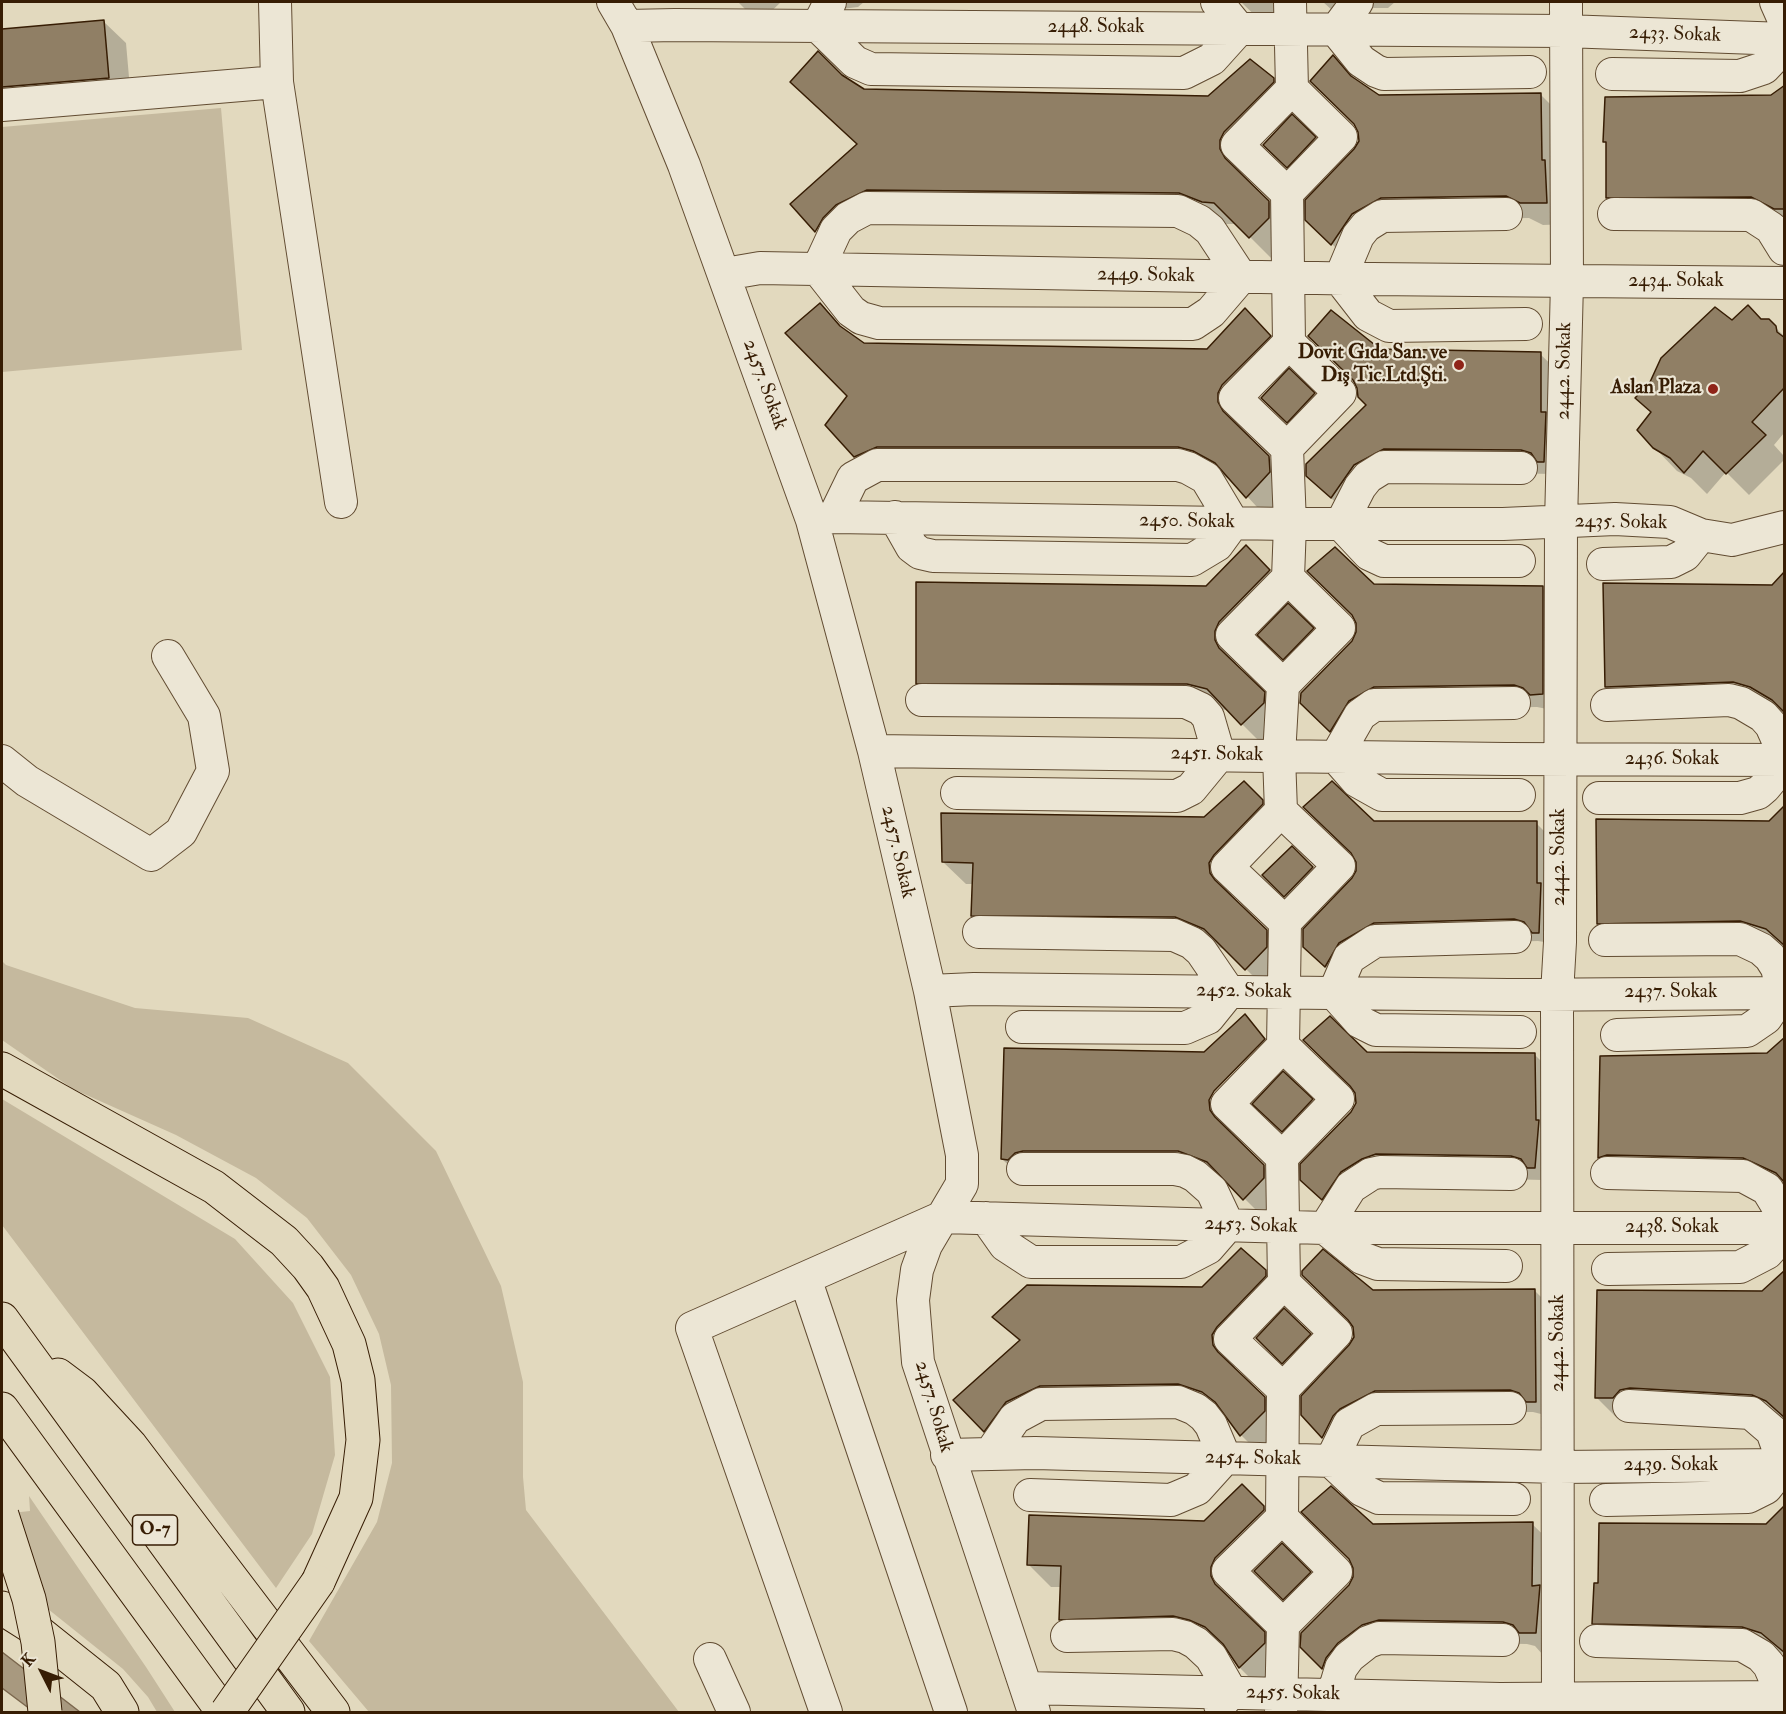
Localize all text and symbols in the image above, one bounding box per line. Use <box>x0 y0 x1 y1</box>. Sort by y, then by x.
street label: 2448. Sokak <box>1047 16 1145 40</box>
street label: 2433. Sokak <box>1628 21 1722 49</box>
street label: 2449. Sokak <box>1097 263 1195 289</box>
street label: 2434. Sokak <box>1628 270 1724 294</box>
street label: 2442. Sokak <box>1552 322 1578 420</box>
street label: 2457. Sokak <box>737 337 791 433</box>
place label: Dovit Gıda San. ve Dış Tic.Ltd.Şti. <box>1298 342 1447 389</box>
marker: Dovit Gıda San. ve Dış Tic.Ltd.Şti. <box>1452 358 1466 372</box>
place label: Aslan Plaza <box>1611 377 1701 401</box>
marker: Aslan Plaza <box>1706 382 1720 396</box>
street label: 2450. Sokak <box>1139 509 1235 535</box>
street label: 2435. Sokak <box>1574 510 1668 536</box>
street label: 2451. Sokak <box>1170 742 1264 768</box>
street label: 2436. Sokak <box>1625 748 1719 772</box>
street label: 2457. Sokak <box>875 803 919 901</box>
street label: 2442. Sokak <box>1548 808 1572 906</box>
street label: 2452. Sokak <box>1196 979 1292 1005</box>
street label: 2437. Sokak <box>1624 981 1718 1005</box>
street label: 2453. Sokak <box>1204 1212 1298 1240</box>
street label: 2438. Sokak <box>1625 1216 1719 1240</box>
street label: 2442. Sokak <box>1547 1294 1571 1392</box>
street label: 2457. Sokak <box>908 1358 958 1456</box>
street label: 2454. Sokak <box>1205 1446 1301 1472</box>
street label: 2439. Sokak <box>1624 1454 1718 1478</box>
road number: O-7 <box>132 1515 178 1545</box>
north arrow <box>12 1642 72 1702</box>
text: K <box>17 1649 40 1671</box>
street label: 2455. Sokak <box>1246 1681 1340 1707</box>

